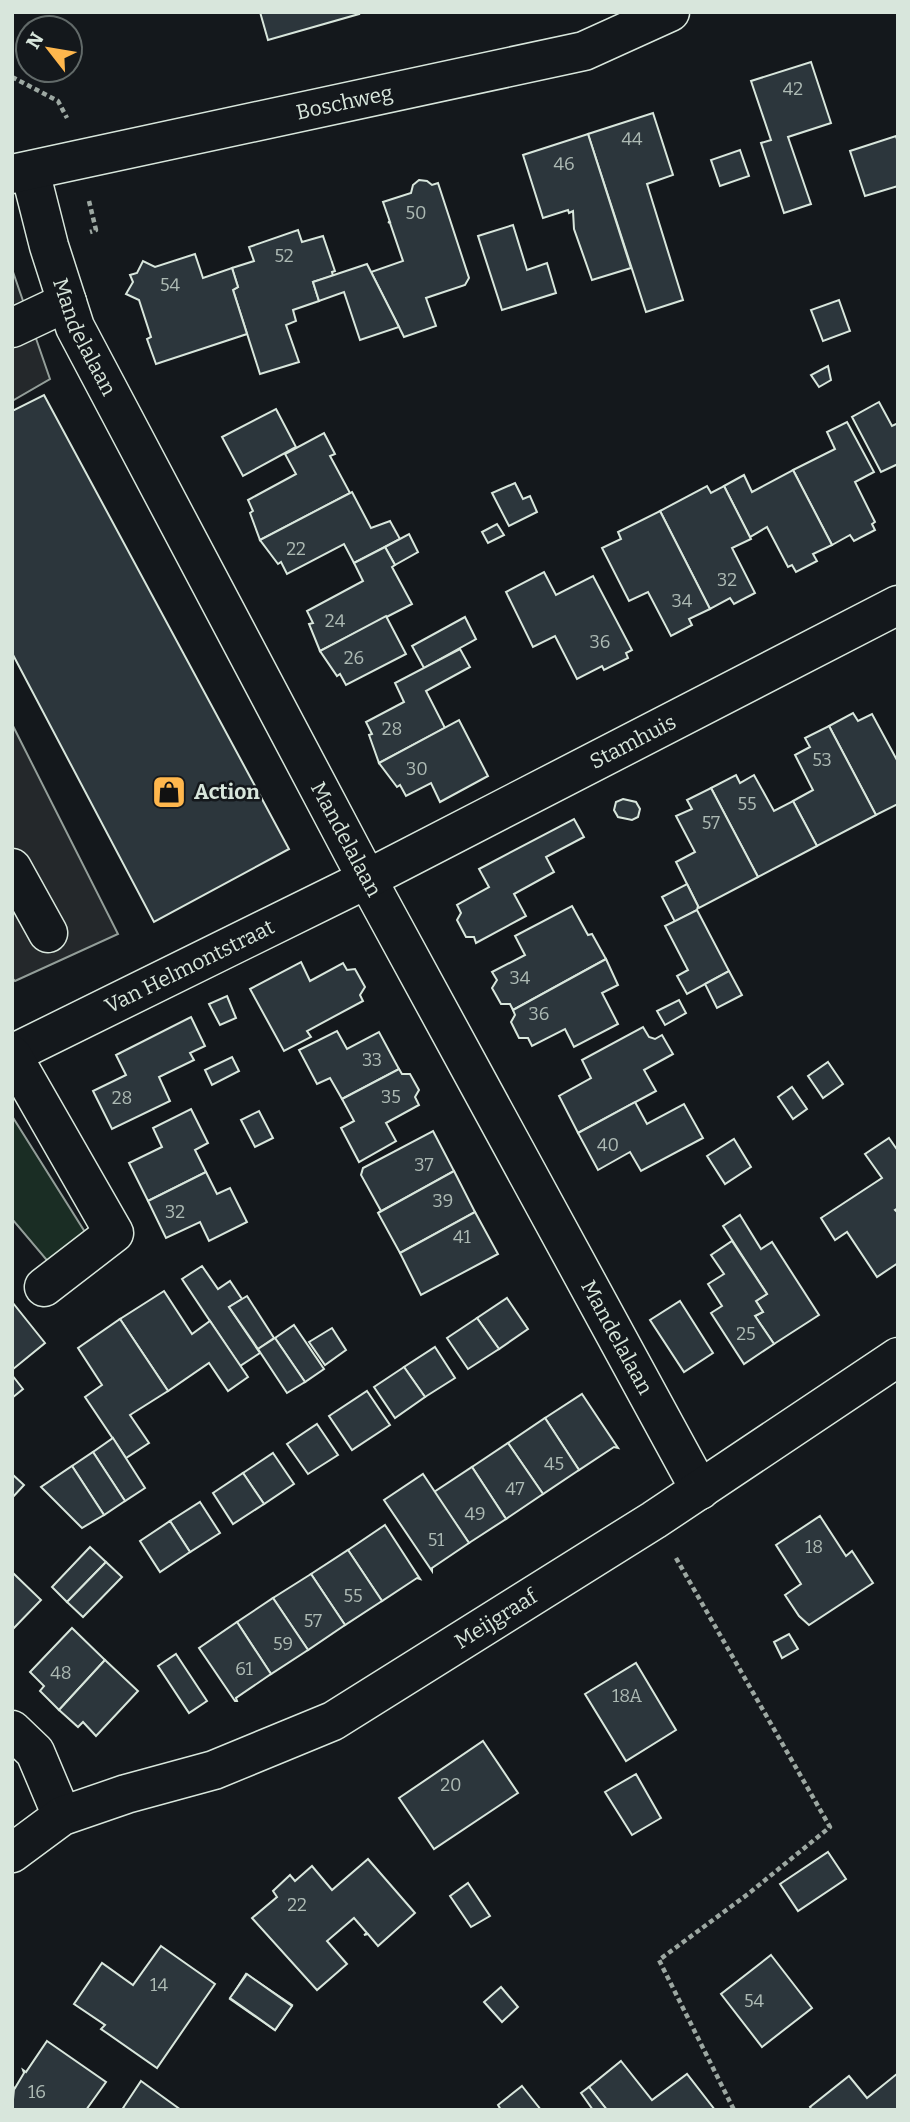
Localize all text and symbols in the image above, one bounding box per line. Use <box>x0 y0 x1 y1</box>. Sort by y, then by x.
north arrow <box>14 14 84 84</box>
text: N <box>21 28 49 53</box>
house number: 42 <box>783 78 803 100</box>
street label: Boschweg <box>294 79 395 126</box>
house number: 44 <box>621 128 643 150</box>
house number: 46 <box>553 153 575 175</box>
house number: 50 <box>405 202 427 224</box>
house number: 52 <box>274 245 294 267</box>
house number: 54 <box>160 274 181 296</box>
street label: Mandelalaan <box>47 275 122 400</box>
house number: 22 <box>286 538 306 560</box>
house number: 32 <box>717 569 737 591</box>
house number: 34 <box>672 590 693 612</box>
house number: 24 <box>325 610 346 632</box>
house number: 36 <box>590 631 610 653</box>
house number: 26 <box>344 647 364 669</box>
street label: Stamhuis <box>585 709 680 775</box>
house number: 28 <box>382 718 402 740</box>
house number: 53 <box>812 749 832 771</box>
house number: 30 <box>406 758 428 780</box>
shop icon: Action <box>150 773 188 811</box>
street label: Mandelalaan <box>305 777 387 901</box>
place label: Action <box>194 779 260 805</box>
house number: 55 <box>737 793 757 815</box>
house number: 57 <box>702 812 720 834</box>
street label: Van Helmontstraat <box>101 914 279 1019</box>
house number: 34 <box>510 967 531 989</box>
house number: 36 <box>529 1003 549 1025</box>
house number: 33 <box>362 1049 382 1071</box>
house number: 35 <box>381 1086 401 1108</box>
house number: 28 <box>112 1087 132 1109</box>
house number: 40 <box>597 1134 619 1156</box>
house number: 37 <box>414 1154 434 1176</box>
house number: 39 <box>433 1190 453 1212</box>
house number: 32 <box>165 1201 185 1223</box>
house number: 41 <box>453 1226 472 1248</box>
street label: Mandelalaan <box>575 1276 659 1399</box>
house number: 25 <box>736 1323 756 1345</box>
house number: 45 <box>544 1453 564 1475</box>
house number: 47 <box>505 1478 525 1500</box>
house number: 49 <box>464 1503 486 1525</box>
house number: 51 <box>428 1529 445 1551</box>
house number: 18 <box>805 1536 823 1558</box>
street label: Meijgraaf <box>450 1583 543 1655</box>
house number: 55 <box>343 1585 363 1607</box>
house number: 57 <box>304 1610 322 1632</box>
house number: 59 <box>273 1633 293 1655</box>
house number: 61 <box>235 1658 254 1680</box>
house number: 48 <box>50 1662 72 1684</box>
house number: 18A <box>612 1685 642 1707</box>
house number: 20 <box>440 1774 462 1796</box>
house number: 22 <box>287 1894 307 1916</box>
house number: 14 <box>150 1974 168 1996</box>
house number: 54 <box>744 1990 765 2012</box>
house number: 16 <box>28 2081 46 2103</box>

